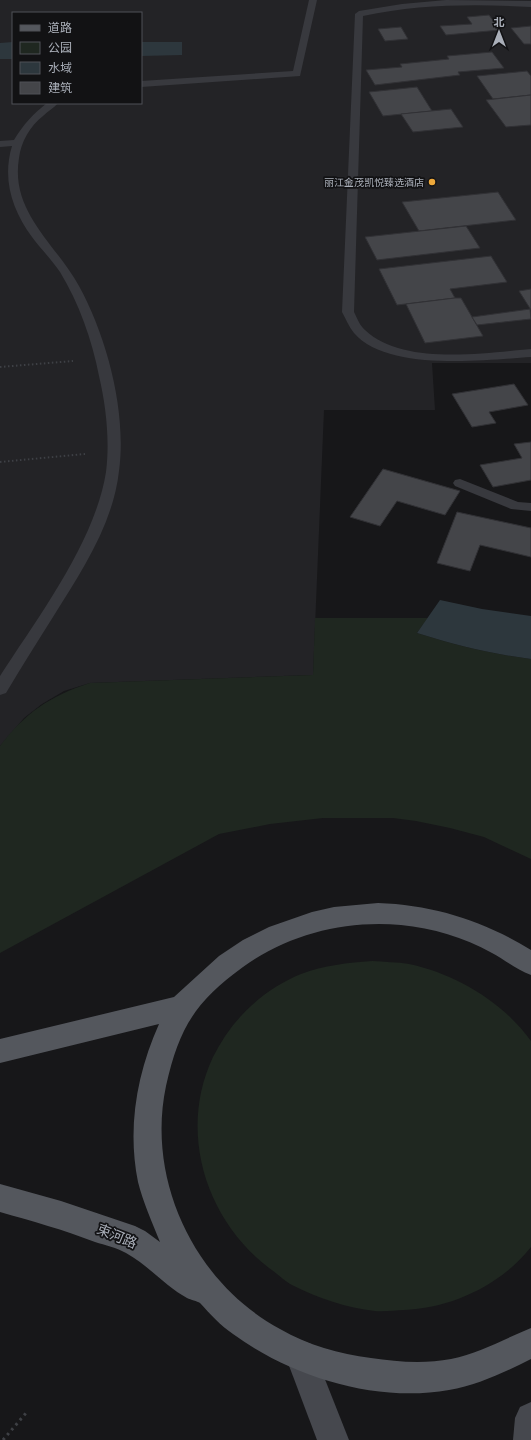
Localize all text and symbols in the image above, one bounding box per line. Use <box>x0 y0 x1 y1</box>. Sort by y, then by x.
legend <box>12 12 142 104</box>
north arrow <box>479 12 519 52</box>
text: 北 <box>494 17 505 28</box>
text: 道路 <box>48 21 72 34</box>
text: 公园 <box>48 42 72 54</box>
text: 水域 <box>48 62 72 74</box>
text: 建筑 <box>48 81 72 94</box>
place label: 丽江金茂凯悦臻选酒店 <box>324 177 424 188</box>
marker: 丽江金茂凯悦臻选酒店 <box>427 177 437 187</box>
street label: 束河路 <box>95 1222 139 1251</box>

